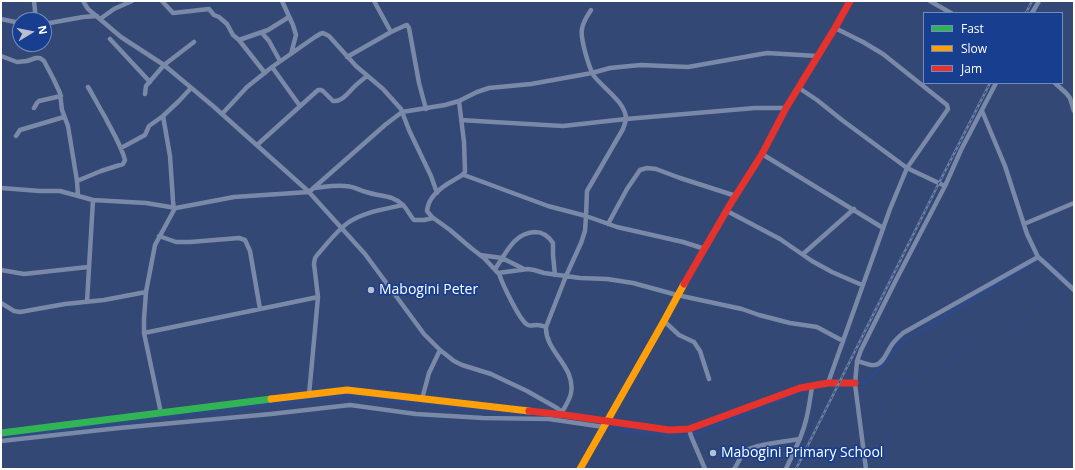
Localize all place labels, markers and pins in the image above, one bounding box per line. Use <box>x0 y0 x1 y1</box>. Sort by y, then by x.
place label: Mabogini Peter <box>379 282 478 298</box>
marker: Mabogini Peter <box>366 285 376 295</box>
place label: Mabogini Primary School <box>721 445 883 461</box>
marker: Mabogini Primary School <box>708 448 718 458</box>

